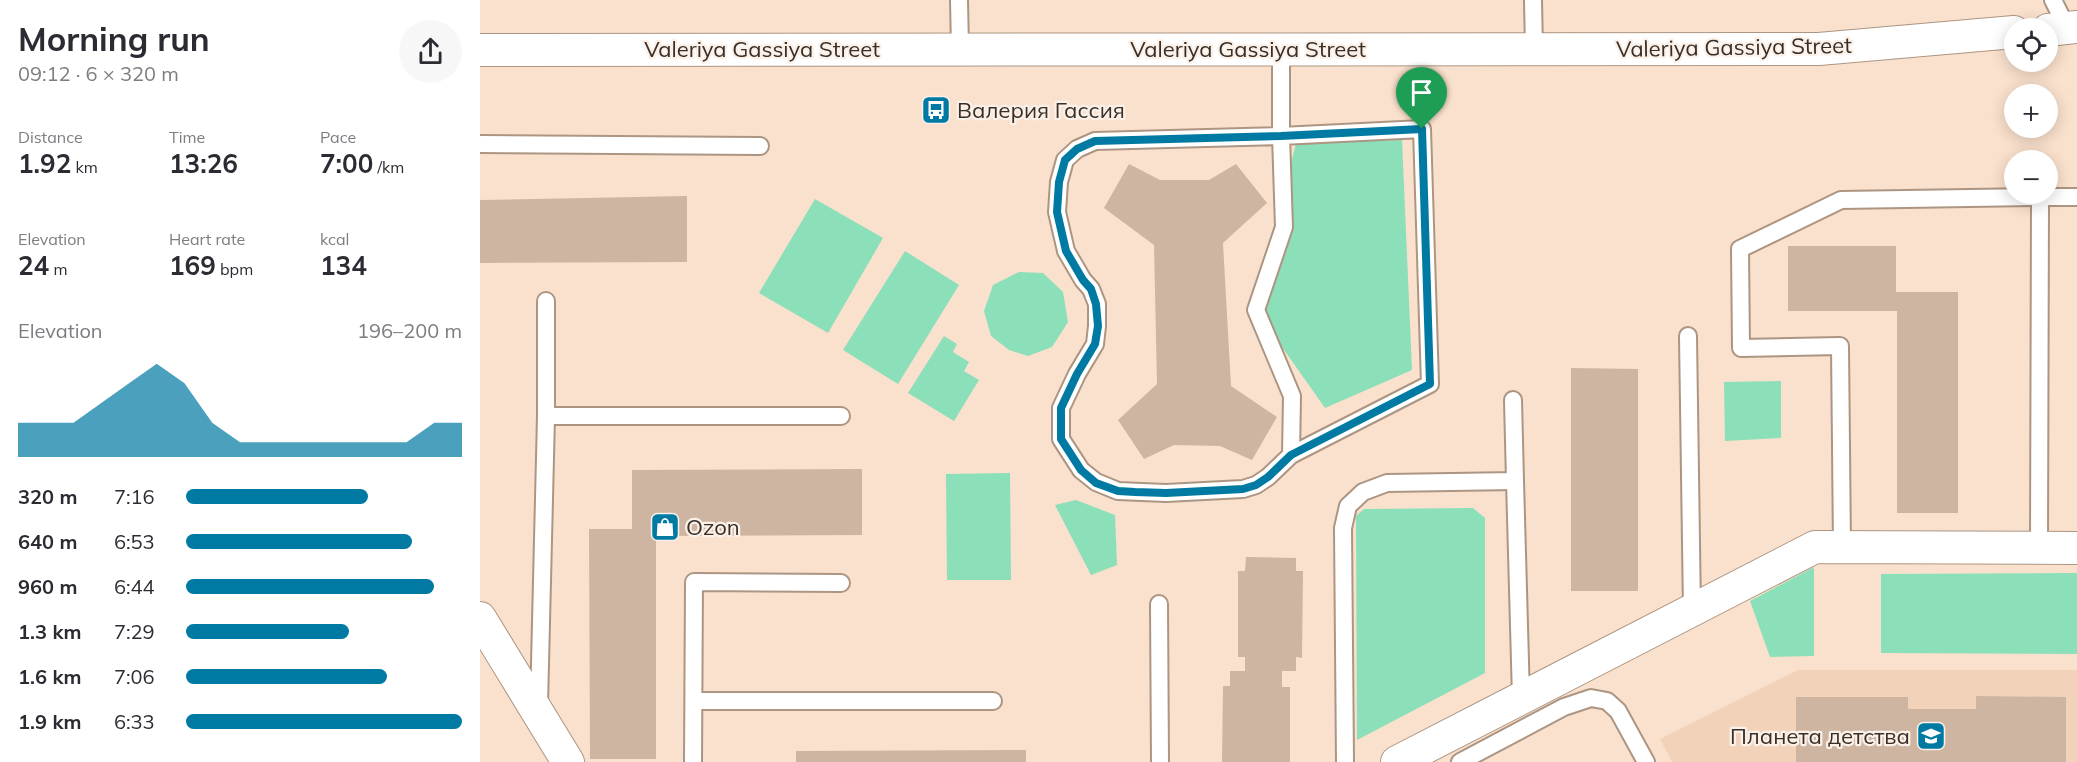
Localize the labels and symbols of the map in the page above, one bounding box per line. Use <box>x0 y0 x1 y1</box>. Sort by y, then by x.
street label: Valeriya Gassiya Street <box>1616 31 1852 63</box>
street label: Valeriya Gassiya Street <box>644 35 880 63</box>
street label: Valeriya Gassiya Street <box>1130 35 1366 63</box>
pin <box>1396 67 1447 129</box>
bus stop icon: Валерия Гассия <box>920 94 952 126</box>
place label: Валерия Гассия <box>957 96 1125 124</box>
shop icon: Ozon <box>649 511 681 543</box>
place label: Ozon <box>686 513 740 541</box>
school or university icon: Планета детства <box>1915 720 1947 752</box>
place label: Планета детства <box>1730 722 1910 750</box>

